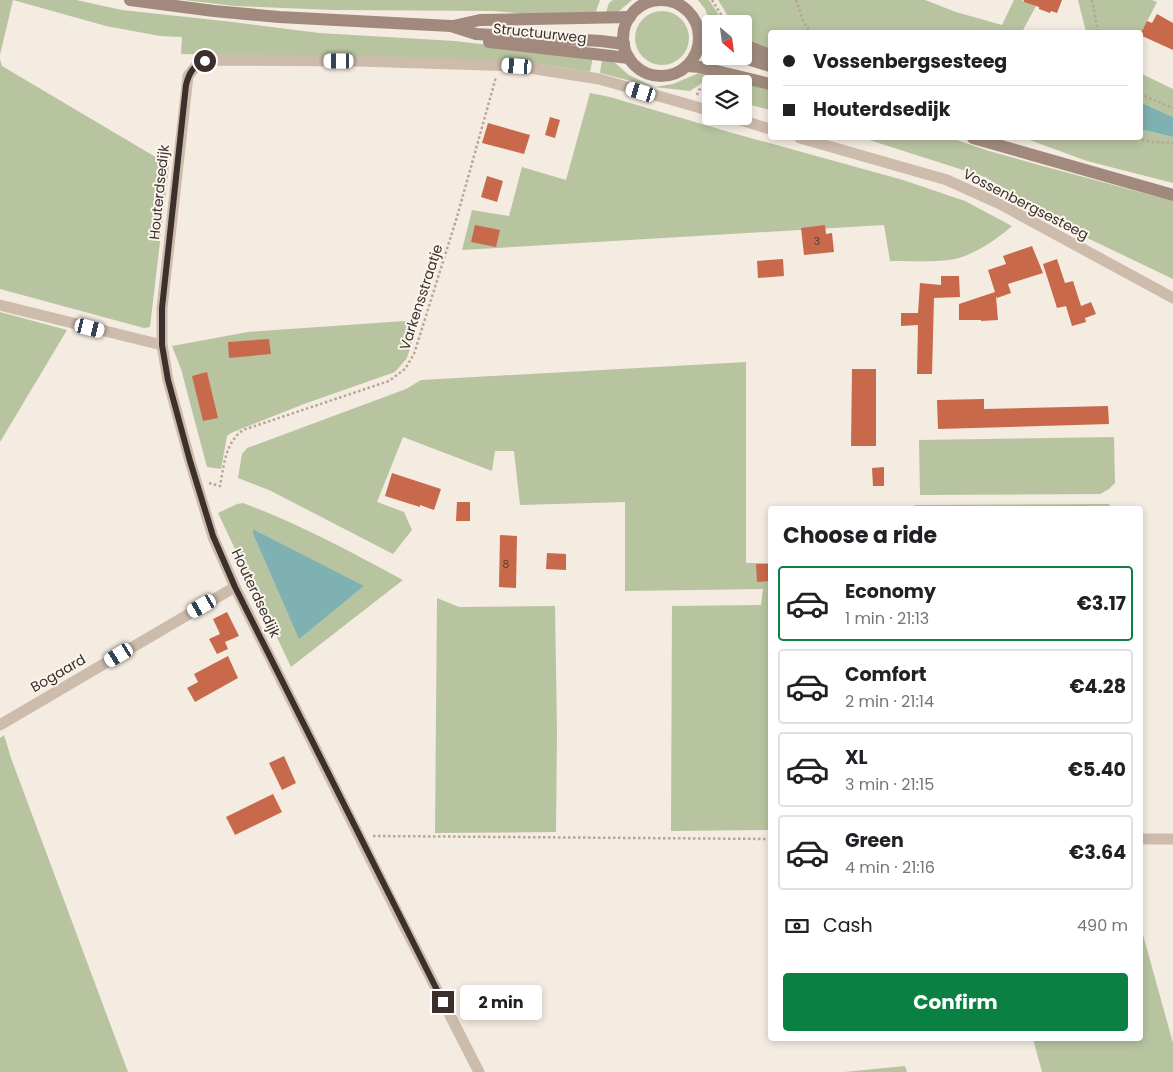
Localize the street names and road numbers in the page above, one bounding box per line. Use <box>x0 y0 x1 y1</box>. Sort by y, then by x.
street label: Structuurweg <box>492 18 588 48</box>
street label: Houterdsedijk <box>144 143 174 241</box>
street label: Vossenbergsesteeg <box>960 164 1092 244</box>
street label: Varkensstraatje <box>394 241 448 352</box>
street label: Houterdsedijk <box>227 545 286 641</box>
street label: Bogaard <box>27 649 89 697</box>

